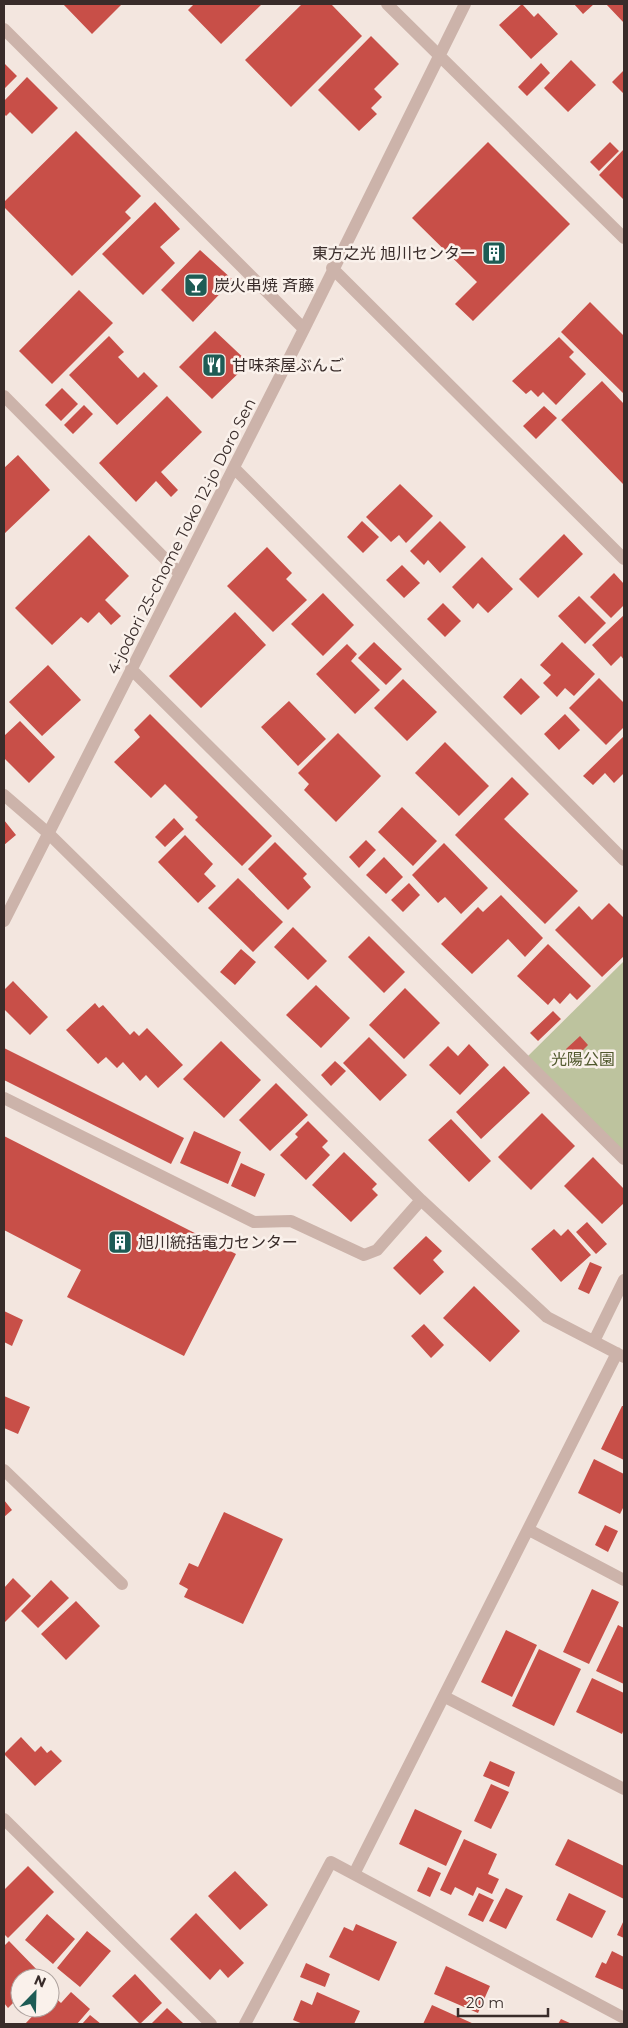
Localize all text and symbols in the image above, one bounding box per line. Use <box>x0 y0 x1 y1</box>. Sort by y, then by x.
building icon: 東方之光 旭川センター <box>481 240 507 266</box>
place label: 東方之光 旭川センター <box>312 244 476 263</box>
bar icon: 炭火串焼 斉藤 <box>183 272 209 298</box>
place label: 炭火串焼 斉藤 <box>214 276 314 295</box>
restaurant icon: 甘味茶屋ぶんご <box>201 352 227 378</box>
place label: 甘味茶屋ぶんご <box>232 356 344 375</box>
street label: 4-jodori 25-chome Toko 12-jo Doro Sen <box>103 395 260 677</box>
park label: 光陽公園 <box>551 1050 615 1069</box>
building icon: 旭川統括電力センター <box>107 1229 133 1255</box>
place label: 旭川統括電力センター <box>138 1233 298 1252</box>
north arrow <box>10 1968 60 2018</box>
text: N <box>31 1971 49 1992</box>
scale bar <box>458 1986 548 2018</box>
text: 20 m <box>466 1993 504 2012</box>

